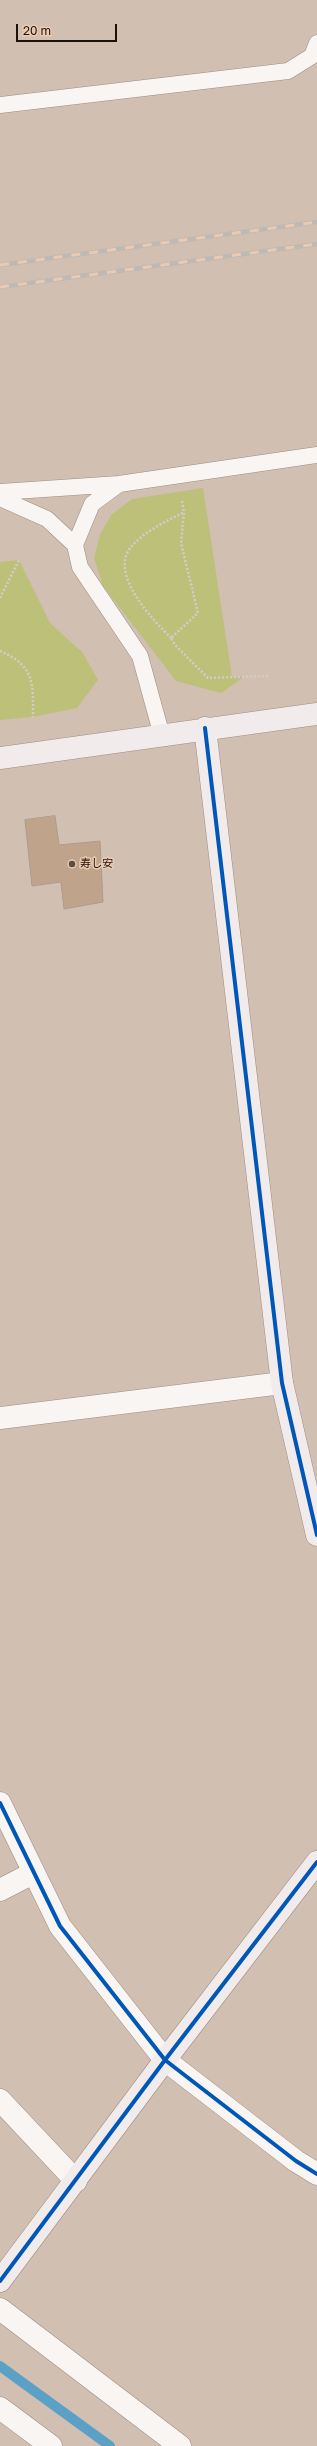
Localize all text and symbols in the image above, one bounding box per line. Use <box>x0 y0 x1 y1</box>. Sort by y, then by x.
scale bar <box>18 16 119 42</box>
text: 20 m <box>23 23 51 38</box>
place label: 寿し安 <box>80 857 113 871</box>
marker: 寿し安 <box>67 859 77 869</box>

